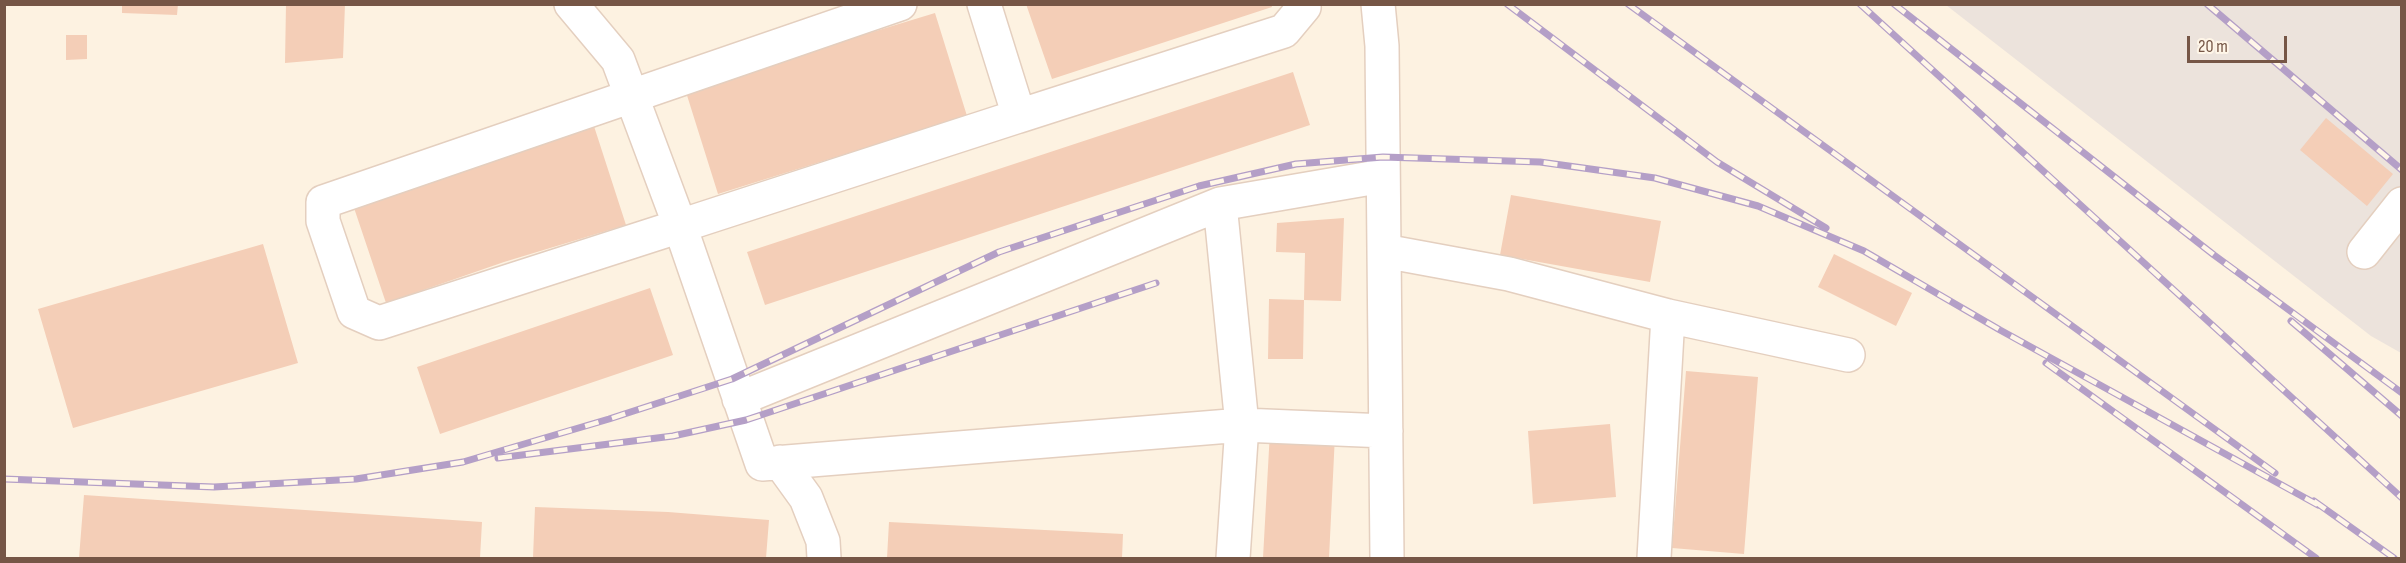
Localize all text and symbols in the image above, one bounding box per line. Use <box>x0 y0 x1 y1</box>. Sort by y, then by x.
scale bar <box>2190 24 2290 62</box>
text: 20 m <box>2198 36 2228 57</box>

